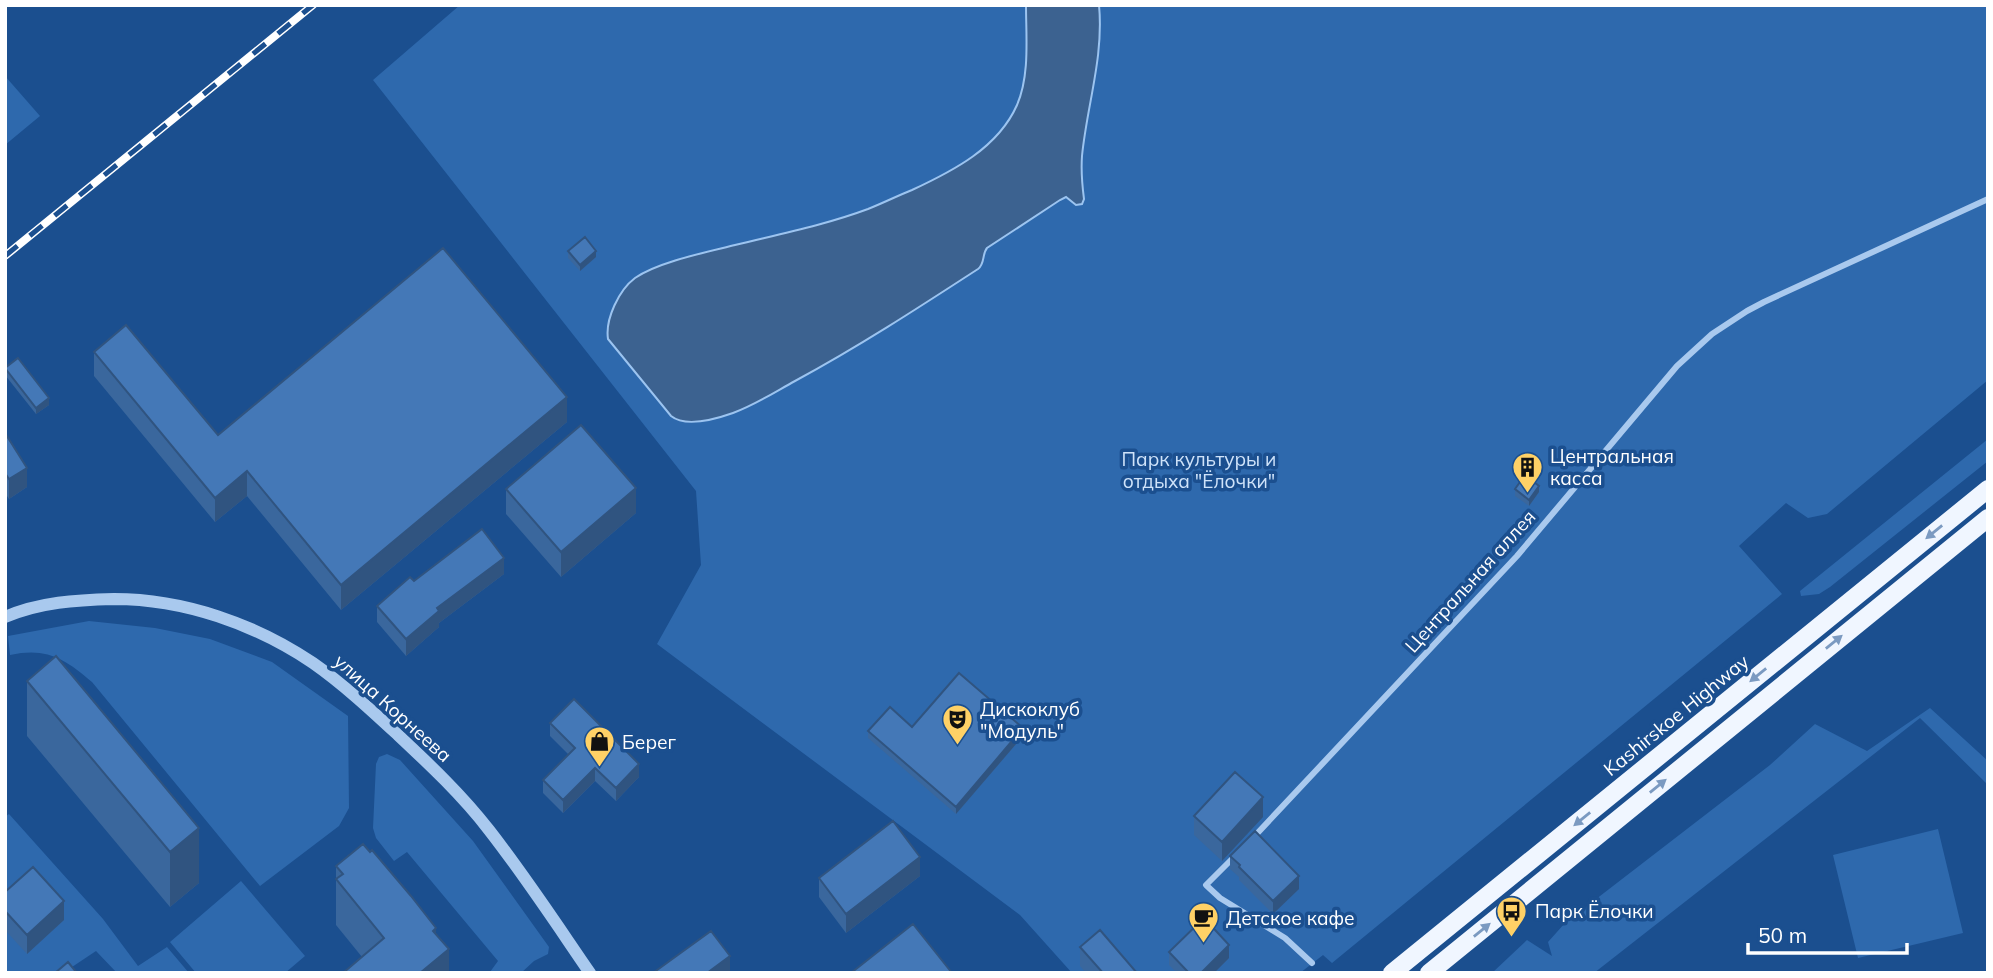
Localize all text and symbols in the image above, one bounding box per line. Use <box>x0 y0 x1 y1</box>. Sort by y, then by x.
place label: Центральная касса <box>1550 444 1674 490</box>
park label: Парк культуры и отдыха "Ёлочки" <box>1122 447 1276 493</box>
building icon: Центральная касса <box>1510 450 1544 494</box>
street label: Центральная аллея <box>1400 505 1540 657</box>
one-way arrow <box>1926 524 1944 539</box>
one-way arrow <box>1825 635 1843 650</box>
street label: улица Корнеева <box>329 649 457 767</box>
street label: Kashirskoe Highway <box>1599 649 1753 781</box>
one-way arrow <box>1750 668 1768 683</box>
place label: Дискоклуб "Модуль" <box>980 697 1080 743</box>
theatre icon: Дискоклуб "Модуль" <box>940 703 974 747</box>
shop icon: Берег <box>582 725 616 769</box>
place label: Берег <box>622 730 677 754</box>
one-way arrow <box>1649 779 1666 794</box>
one-way arrow <box>1573 811 1590 826</box>
bus stop icon: Парк Ёлочки <box>1495 894 1529 938</box>
place label: Парк Ёлочки <box>1535 899 1653 923</box>
cafe icon: Детское кафе <box>1186 901 1220 945</box>
place label: Детское кафе <box>1226 906 1355 930</box>
scale bar <box>1748 912 1907 956</box>
one-way arrow <box>1472 922 1490 937</box>
text: 50 m <box>1758 922 1807 948</box>

